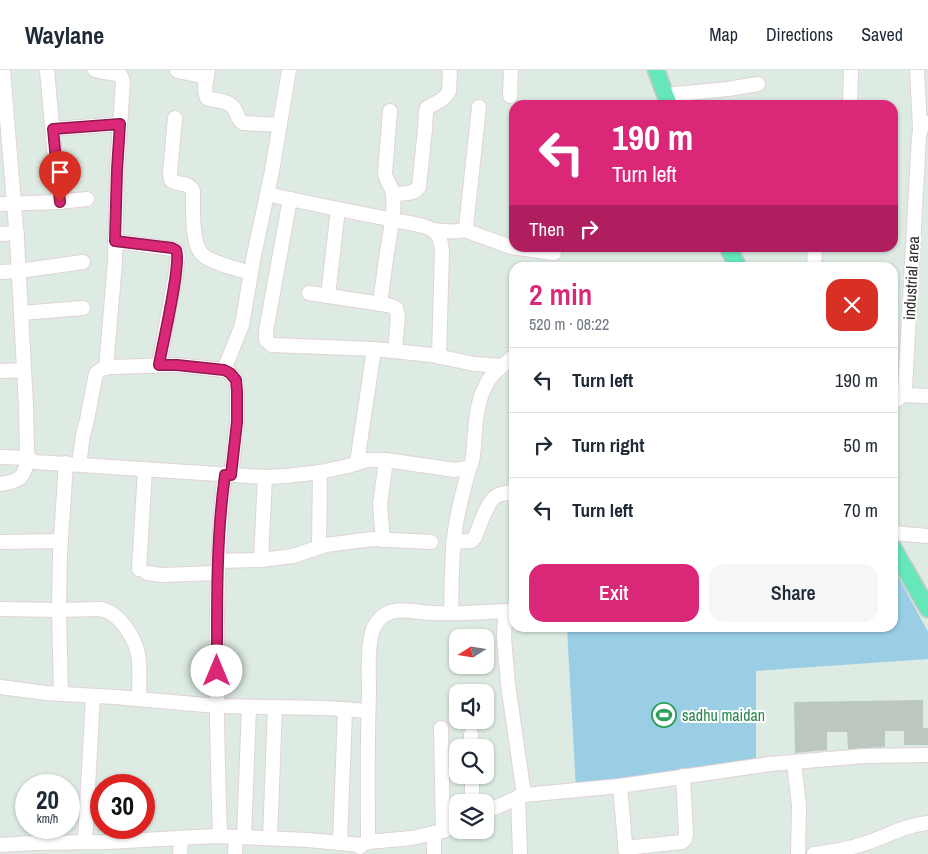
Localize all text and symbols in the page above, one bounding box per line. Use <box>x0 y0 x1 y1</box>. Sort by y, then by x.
text: Waylane <box>25 19 104 51</box>
text: Map <box>709 22 738 47</box>
text: Directions <box>766 22 833 47</box>
text: Saved <box>861 22 903 47</box>
text: 190 m <box>612 114 693 161</box>
icon: left <box>529 120 594 185</box>
pin <box>39 151 81 202</box>
icon: arrive <box>46 158 74 186</box>
text: Turn left <box>612 159 677 189</box>
icon: right <box>575 215 603 243</box>
text: Then <box>529 216 565 242</box>
street label: industrial area <box>898 235 924 320</box>
text: 2 min <box>529 274 592 314</box>
button: close <box>826 279 878 331</box>
text: 520 m · 08:22 <box>529 313 609 335</box>
icon: left <box>529 366 557 394</box>
text: Turn left <box>572 367 633 393</box>
text: 190 m <box>835 367 878 393</box>
icon: right <box>529 431 557 459</box>
text: Turn right <box>572 432 644 458</box>
text: 50 m <box>843 432 878 458</box>
icon: left <box>529 496 557 524</box>
text: Turn left <box>572 497 633 523</box>
text: 70 m <box>843 497 878 523</box>
button: Exit <box>529 564 699 622</box>
button: Share <box>709 564 878 622</box>
north arrow <box>449 629 494 674</box>
map controls <box>449 629 494 839</box>
position arrow <box>190 644 242 696</box>
button: sound <box>449 684 494 729</box>
sports icon: sadhu maidan <box>651 702 677 728</box>
place label: sadhu maidan <box>682 704 765 726</box>
button: search <box>449 739 494 784</box>
speed limit sign: 30 <box>90 774 155 839</box>
text: 20 <box>36 783 59 817</box>
button: layers <box>449 794 494 839</box>
text: km/h <box>37 811 58 827</box>

